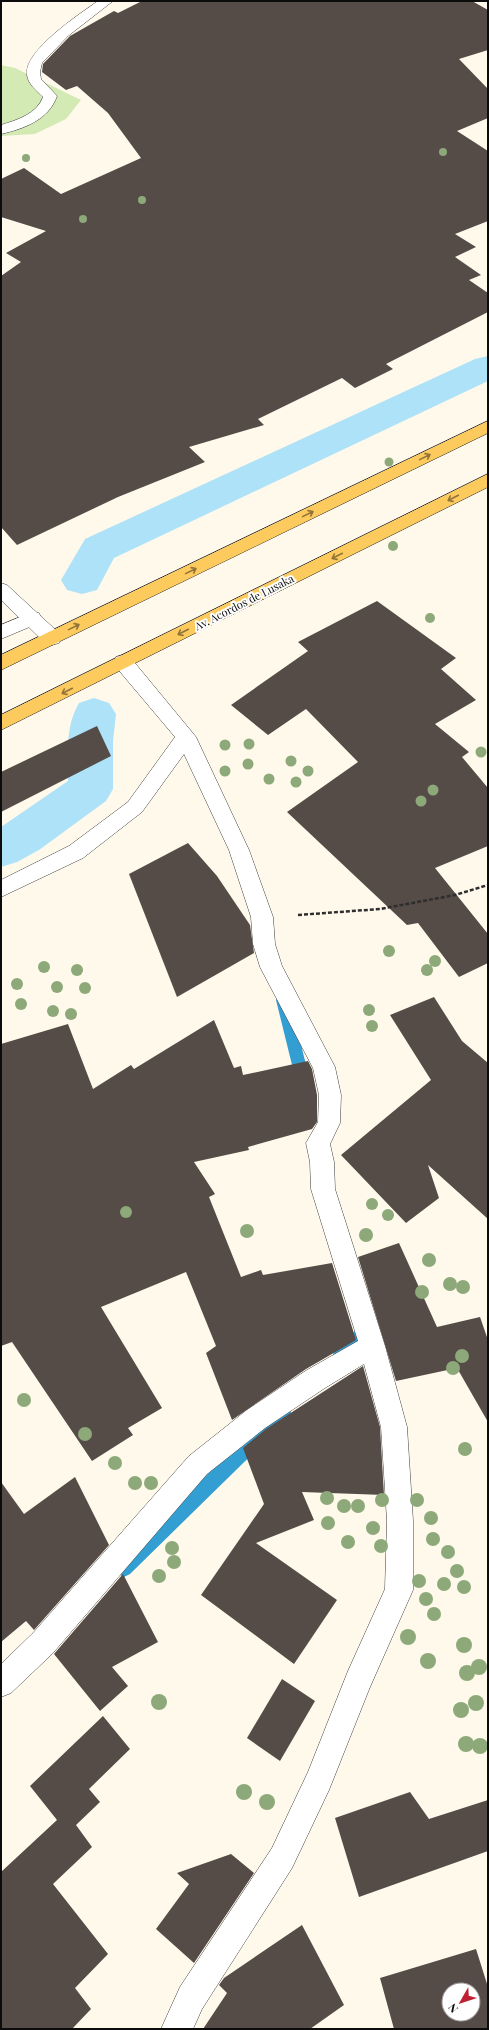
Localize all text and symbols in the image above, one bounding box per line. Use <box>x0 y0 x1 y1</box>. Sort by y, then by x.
one-way arrow <box>418 453 430 460</box>
one-way arrow <box>447 494 459 502</box>
one-way arrow <box>301 510 313 517</box>
one-way arrow <box>331 553 343 560</box>
one-way arrow <box>184 567 196 574</box>
street label: Av. Acordos de Lusaka <box>191 570 297 634</box>
one-way arrow <box>68 623 80 631</box>
one-way arrow <box>177 629 189 637</box>
one-way arrow <box>61 687 73 695</box>
north arrow <box>441 1982 481 2022</box>
text: N <box>444 2001 461 2016</box>

